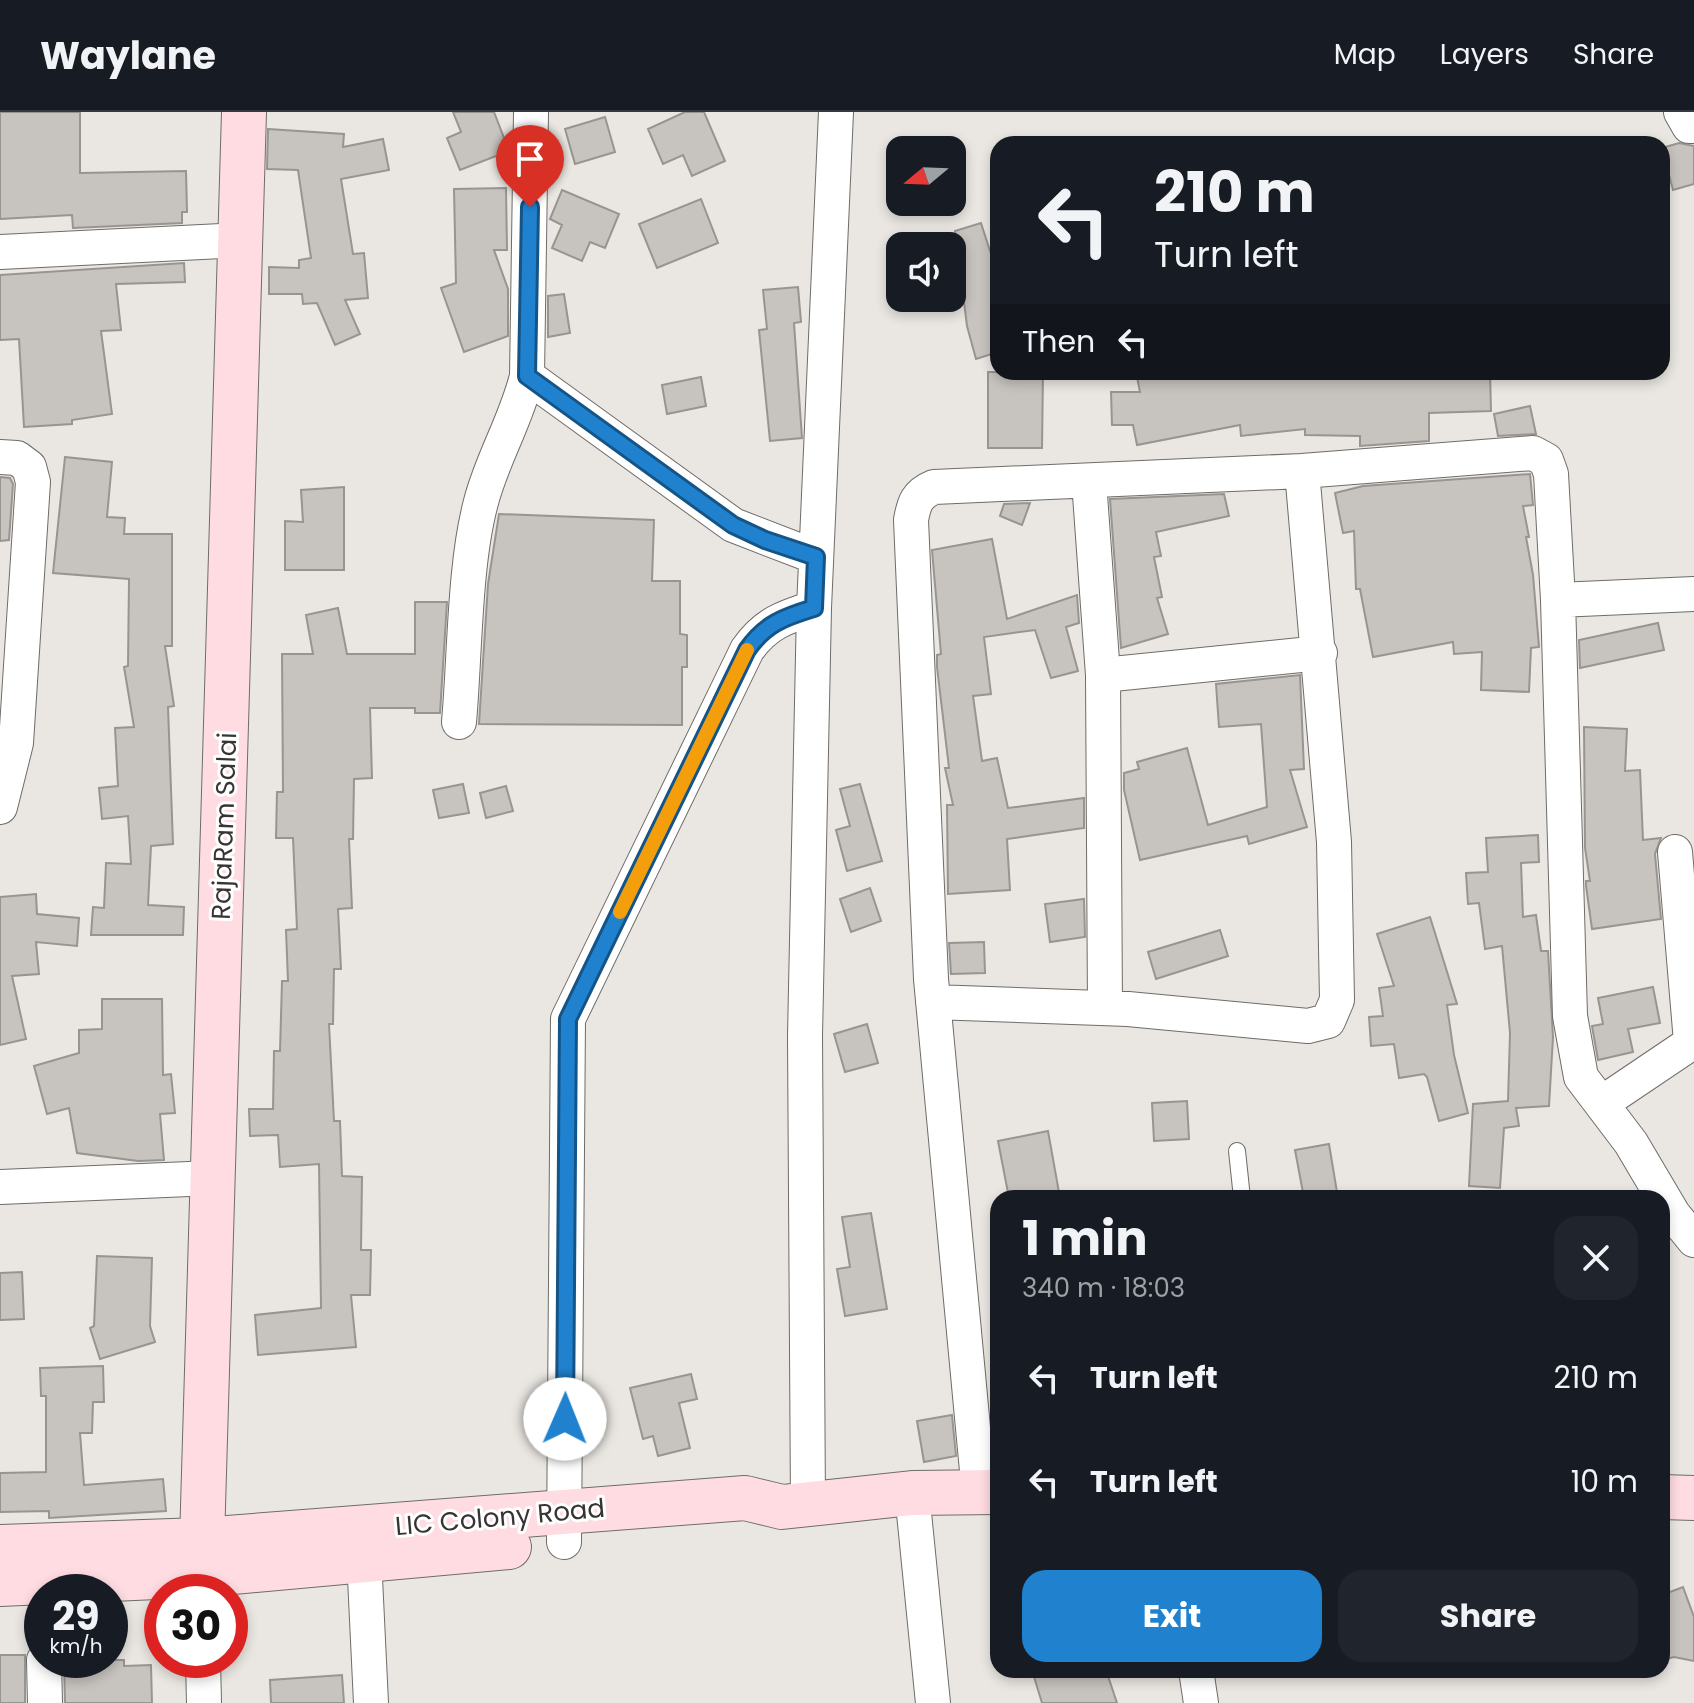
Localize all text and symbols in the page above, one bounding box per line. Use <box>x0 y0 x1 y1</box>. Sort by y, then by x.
text: Waylane <box>40 29 216 82</box>
text: Map <box>1334 35 1396 74</box>
text: Layers <box>1440 35 1529 74</box>
text: Share <box>1573 35 1654 74</box>
pin <box>496 125 564 207</box>
north arrow <box>886 136 966 216</box>
map controls <box>886 136 966 312</box>
icon: arrive <box>508 137 552 181</box>
text: 210 m <box>1154 153 1315 232</box>
icon: left <box>1022 168 1126 272</box>
text: Turn left <box>1154 229 1299 280</box>
button: sound <box>886 232 966 312</box>
text: Then <box>1022 320 1095 363</box>
icon: left <box>1111 320 1155 364</box>
street label: RajaRam Salai <box>203 732 245 920</box>
text: 1 min <box>1022 1205 1148 1272</box>
button: close <box>1554 1216 1638 1300</box>
text: 340 m · 18:03 <box>1022 1270 1185 1306</box>
icon: left <box>1022 1356 1066 1400</box>
text: Turn left <box>1090 1356 1218 1399</box>
text: 210 m <box>1553 1356 1638 1399</box>
position arrow <box>523 1377 607 1461</box>
icon: left <box>1022 1460 1066 1504</box>
text: Turn left <box>1090 1460 1218 1503</box>
text: 10 m <box>1571 1460 1638 1503</box>
street label: LIC Colony Road <box>394 1490 606 1544</box>
button: Exit <box>1022 1570 1322 1662</box>
button: Share <box>1338 1570 1638 1662</box>
speed limit sign: 30 <box>144 1574 248 1678</box>
text: 29 <box>52 1588 100 1644</box>
text: km/h <box>49 1632 103 1660</box>

